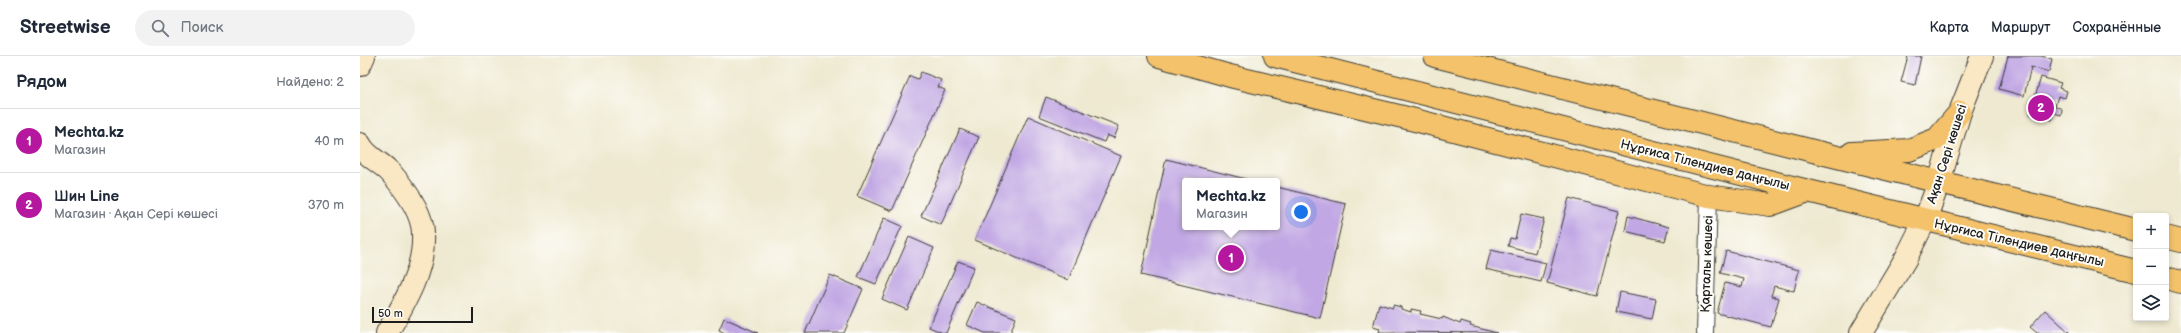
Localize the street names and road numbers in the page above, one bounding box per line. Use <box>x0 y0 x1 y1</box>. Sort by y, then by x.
street label: Ақан Сері көшесі <box>1923 102 1971 207</box>
street label: Нұрғиса Тілендиев даңғылы <box>1619 136 1791 194</box>
street label: Қарталы көшесі <box>1697 215 1717 313</box>
street label: Нұрғиса Тілендиев даңғылы <box>1933 216 2105 270</box>

